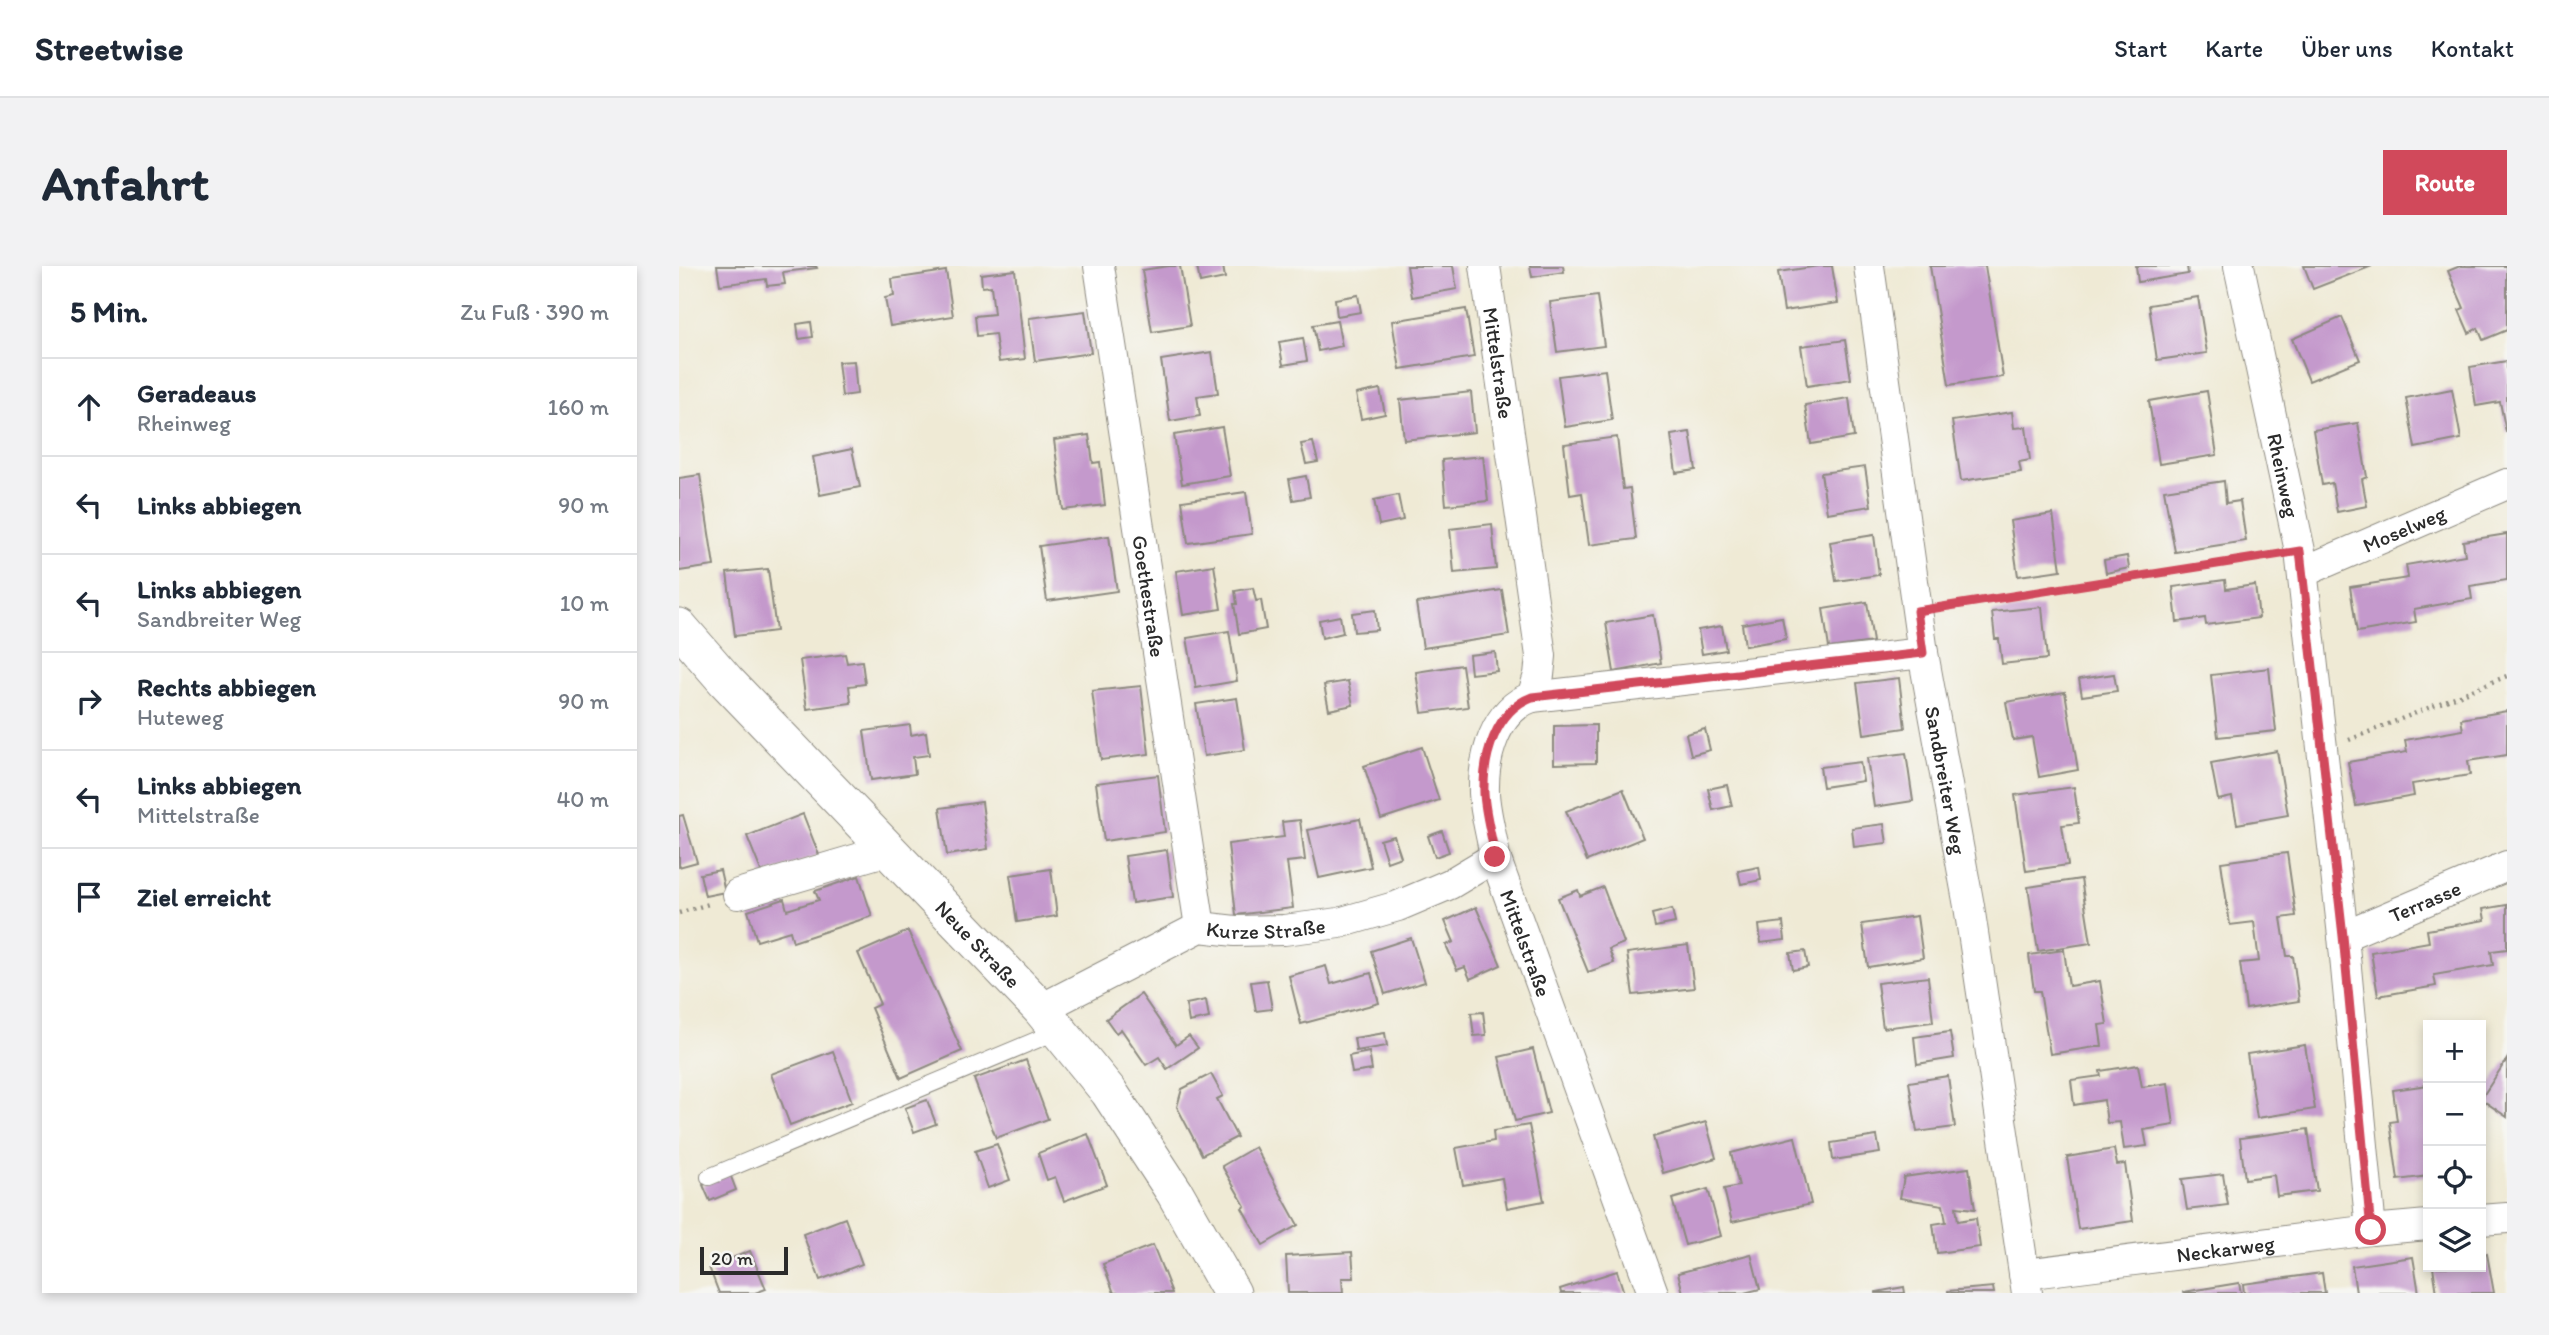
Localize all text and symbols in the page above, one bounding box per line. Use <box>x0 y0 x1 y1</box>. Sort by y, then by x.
text: Streetwise <box>35 29 184 68</box>
text: Start <box>2114 34 2167 63</box>
text: Karte <box>2205 34 2263 63</box>
text: Über uns <box>2301 34 2393 63</box>
text: Kontakt <box>2431 34 2514 63</box>
button: Route <box>2383 150 2507 215</box>
text: Anfahrt <box>42 153 209 212</box>
text: 5 Min. <box>70 293 148 330</box>
text: Zu Fuß · 390 m <box>460 298 609 326</box>
street label: Mittelstraße <box>1479 306 1519 420</box>
text: Geradeaus <box>137 377 256 409</box>
icon: ahead <box>70 388 108 426</box>
text: 160 m <box>547 393 609 421</box>
text: Rheinweg <box>137 409 231 437</box>
street label: Rheinweg <box>2263 431 2305 520</box>
icon: left <box>70 486 108 524</box>
text: Links abbiegen <box>137 489 302 521</box>
text: 90 m <box>558 491 609 519</box>
street label: Moselweg <box>2359 499 2449 557</box>
street label: Goethestraße <box>1128 533 1171 659</box>
text: Links abbiegen <box>137 573 302 605</box>
icon: left <box>70 584 108 622</box>
text: 10 m <box>560 589 609 617</box>
text: Sandbreiter Weg <box>137 605 301 633</box>
text: Rechts abbiegen <box>137 671 316 703</box>
icon: right <box>70 682 108 720</box>
text: 90 m <box>558 687 609 715</box>
text: Huteweg <box>137 703 224 731</box>
street label: Sandbreiter Weg <box>1920 704 1972 857</box>
text: Links abbiegen <box>137 769 302 801</box>
icon: left <box>70 780 108 818</box>
text: 40 m <box>556 785 609 813</box>
text: Mittelstraße <box>137 801 260 829</box>
route end <box>1479 841 1510 872</box>
street label: Terrasse <box>2385 875 2464 927</box>
icon: arrive <box>70 878 108 916</box>
text: Ziel erreicht <box>137 881 271 913</box>
street label: Mittelstraße <box>1495 886 1557 1000</box>
street label: Neue Straße <box>931 895 1026 993</box>
street label: Kurze Straße <box>1205 912 1327 944</box>
map controls <box>2423 1020 2486 1272</box>
button: + <box>2423 1020 2486 1083</box>
button: − <box>2423 1083 2486 1146</box>
button: locate <box>2423 1146 2486 1209</box>
button: layers <box>2423 1209 2486 1272</box>
route start <box>2355 1214 2386 1245</box>
street label: Neckarweg <box>2175 1230 2276 1267</box>
scale bar <box>700 1244 787 1276</box>
text: 20 m <box>711 1247 753 1270</box>

